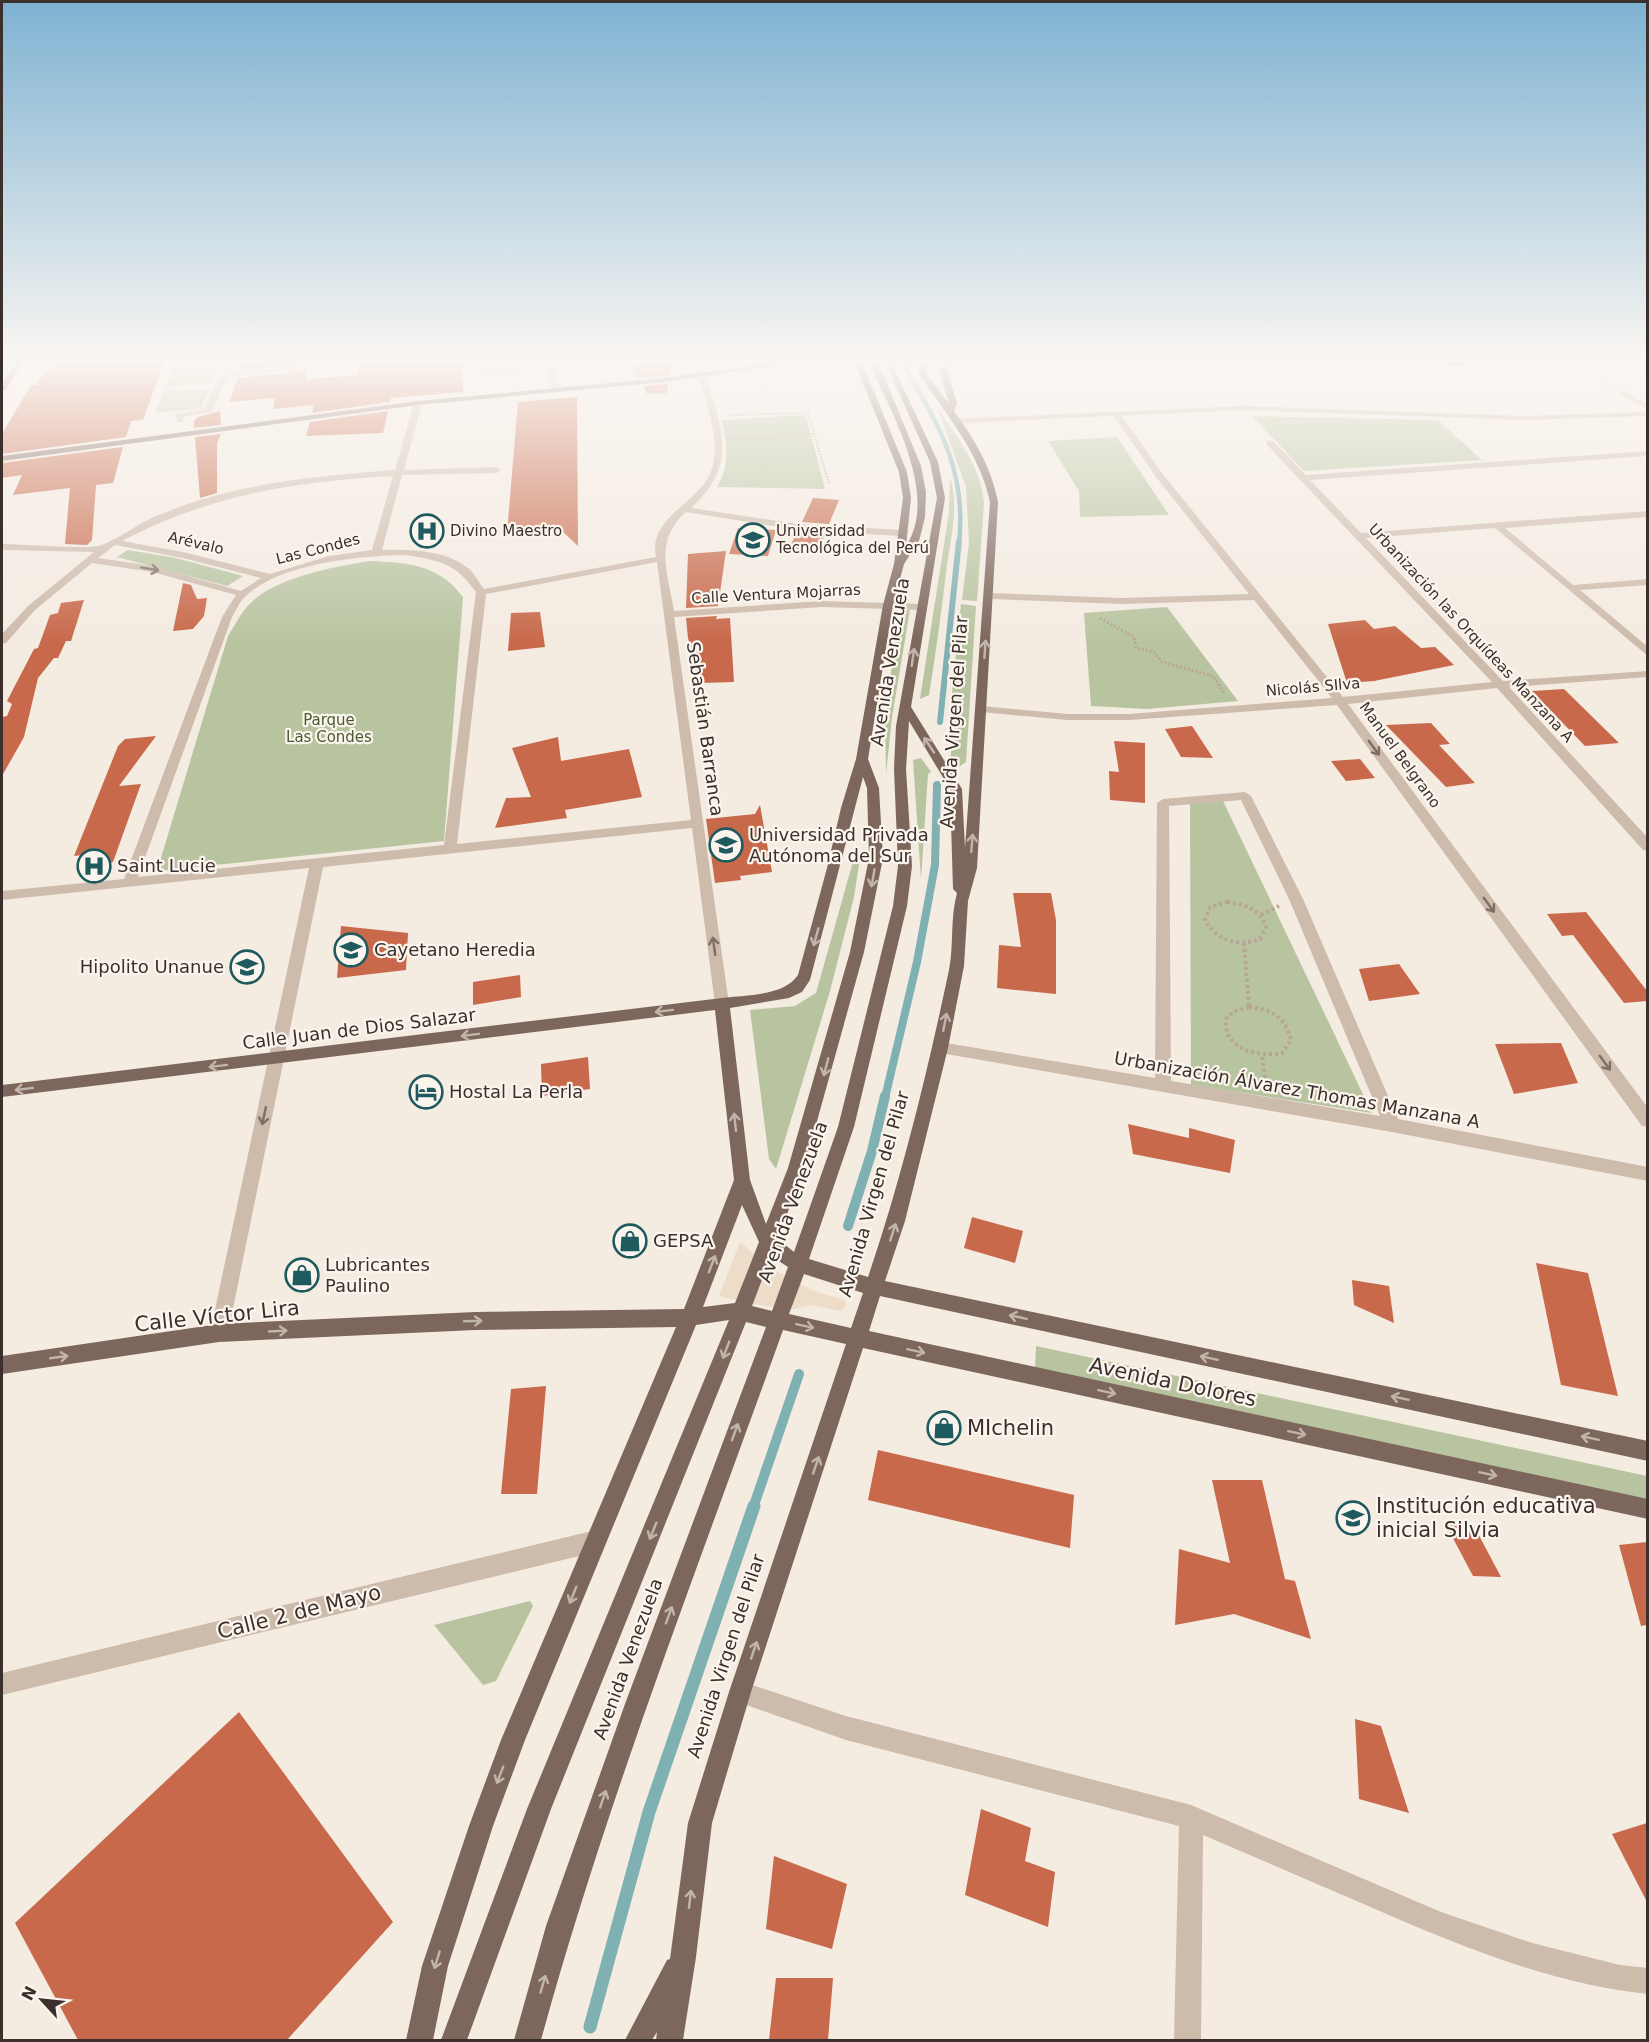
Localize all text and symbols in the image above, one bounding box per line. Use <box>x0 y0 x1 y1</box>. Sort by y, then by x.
hospital icon: Divino Maestro <box>409 513 445 549</box>
street label: Urbanización las Orquídeas Manzana A <box>1365 520 1578 747</box>
place label: Divino Maestro <box>450 522 562 540</box>
school or university icon: Universidad Tecnológica del Perú <box>735 522 771 558</box>
place label: Universidad Tecnológica del Perú <box>775 522 929 557</box>
street label: Arévalo <box>166 528 226 558</box>
street label: Las Condes <box>274 530 362 568</box>
one-way arrow <box>140 564 159 575</box>
street label: Avenida Venezuela <box>866 576 913 748</box>
street label: Calle Ventura Mojarras <box>691 581 861 607</box>
street label: Avenida Virgen del Pilar <box>936 614 971 829</box>
one-way arrow <box>980 639 991 659</box>
street label: Sebastián Barranca <box>683 640 728 817</box>
one-way arrow <box>908 648 919 667</box>
street label: Nicolás SIlva <box>1265 674 1361 700</box>
street label: Manuel Belgrano <box>1356 699 1444 811</box>
park label: Parque Las Condes <box>286 711 372 746</box>
one-way arrow <box>923 738 935 754</box>
one-way arrow <box>1368 740 1380 756</box>
place label: Universidad Privada Autónoma del Sur <box>749 824 929 866</box>
school or university icon: Universidad Privada Autónoma del Sur <box>708 827 744 863</box>
one-way arrow <box>967 834 978 854</box>
hospital icon: Saint Lucie <box>76 848 112 884</box>
place label: Saint Lucie <box>117 855 216 876</box>
one-way arrow <box>867 868 878 888</box>
one-way arrow <box>1483 897 1496 913</box>
one-way arrow <box>809 928 821 947</box>
school or university icon: Cayetano Heredia <box>333 932 369 968</box>
one-way arrow <box>709 936 720 956</box>
place label: Cayetano Heredia <box>374 939 536 960</box>
school or university icon: Hipolito Unanue <box>229 949 265 985</box>
place label: Hipolito Unanue <box>80 956 224 977</box>
street label: Calle Juan de Dios Salazar <box>241 1004 477 1053</box>
one-way arrow <box>654 1006 674 1017</box>
one-way arrow <box>940 1013 951 1033</box>
one-way arrow <box>461 1030 481 1041</box>
street label: Urbanización Álvarez Thomas Manzana A <box>1112 1047 1482 1132</box>
one-way arrow <box>1598 1054 1611 1070</box>
one-way arrow <box>819 1058 831 1077</box>
one-way arrow <box>208 1061 228 1072</box>
hotel icon: Hostal La Perla <box>408 1074 444 1110</box>
place label: Hostal La Perla <box>449 1081 583 1102</box>
one-way arrow <box>15 1083 35 1094</box>
street label: Avenida Virgen del Pilar <box>834 1088 913 1299</box>
one-way arrow <box>258 1106 269 1125</box>
one-way arrow <box>729 1113 740 1132</box>
street label: Avenida Venezuela <box>754 1118 831 1285</box>
shop icon: GEPSA <box>612 1223 648 1259</box>
one-way arrow <box>888 1223 899 1242</box>
place label: GEPSA <box>653 1230 714 1251</box>
place label: Lubricantes Paulino <box>325 1254 430 1296</box>
one-way arrow <box>707 1255 718 1274</box>
shop icon: Lubricantes Paulino <box>284 1257 320 1293</box>
street label: Calle Víctor Lira <box>133 1295 301 1337</box>
one-way arrow <box>1009 1311 1028 1322</box>
one-way arrow <box>462 1315 482 1327</box>
one-way arrow <box>794 1321 814 1332</box>
one-way arrow <box>267 1325 287 1336</box>
one-way arrow <box>720 1340 731 1359</box>
one-way arrow <box>906 1346 925 1358</box>
one-way arrow <box>49 1351 69 1362</box>
one-way arrow <box>1199 1351 1218 1363</box>
street label: Avenida Dolores <box>1087 1353 1259 1411</box>
one-way arrow <box>1097 1387 1116 1399</box>
one-way arrow <box>1390 1392 1410 1403</box>
shop icon: MIchelin <box>926 1410 962 1446</box>
place label: MIchelin <box>967 1416 1054 1440</box>
one-way arrow <box>730 1423 741 1442</box>
one-way arrow <box>1287 1428 1306 1440</box>
one-way arrow <box>1581 1432 1600 1444</box>
one-way arrow <box>811 1456 822 1475</box>
one-way arrow <box>1478 1469 1497 1481</box>
place label: Institución educativa inicial Silvia <box>1376 1494 1596 1542</box>
school or university icon: Institución educativa inicial Silvia <box>1335 1500 1371 1536</box>
one-way arrow <box>647 1521 658 1540</box>
street label: Avenida Virgen del Pilar <box>683 1551 769 1761</box>
street label: Avenida Venezuela <box>589 1575 666 1742</box>
street label: Calle 2 de Mayo <box>215 1580 383 1644</box>
one-way arrow <box>567 1585 578 1603</box>
one-way arrow <box>664 1606 675 1625</box>
one-way arrow <box>749 1641 760 1660</box>
one-way arrow <box>493 1766 504 1784</box>
one-way arrow <box>599 1790 610 1809</box>
one-way arrow <box>685 1890 696 1910</box>
one-way arrow <box>431 1950 442 1969</box>
north arrow <box>12 1970 72 2030</box>
one-way arrow <box>538 1975 549 1994</box>
text: N <box>18 1983 41 2004</box>

